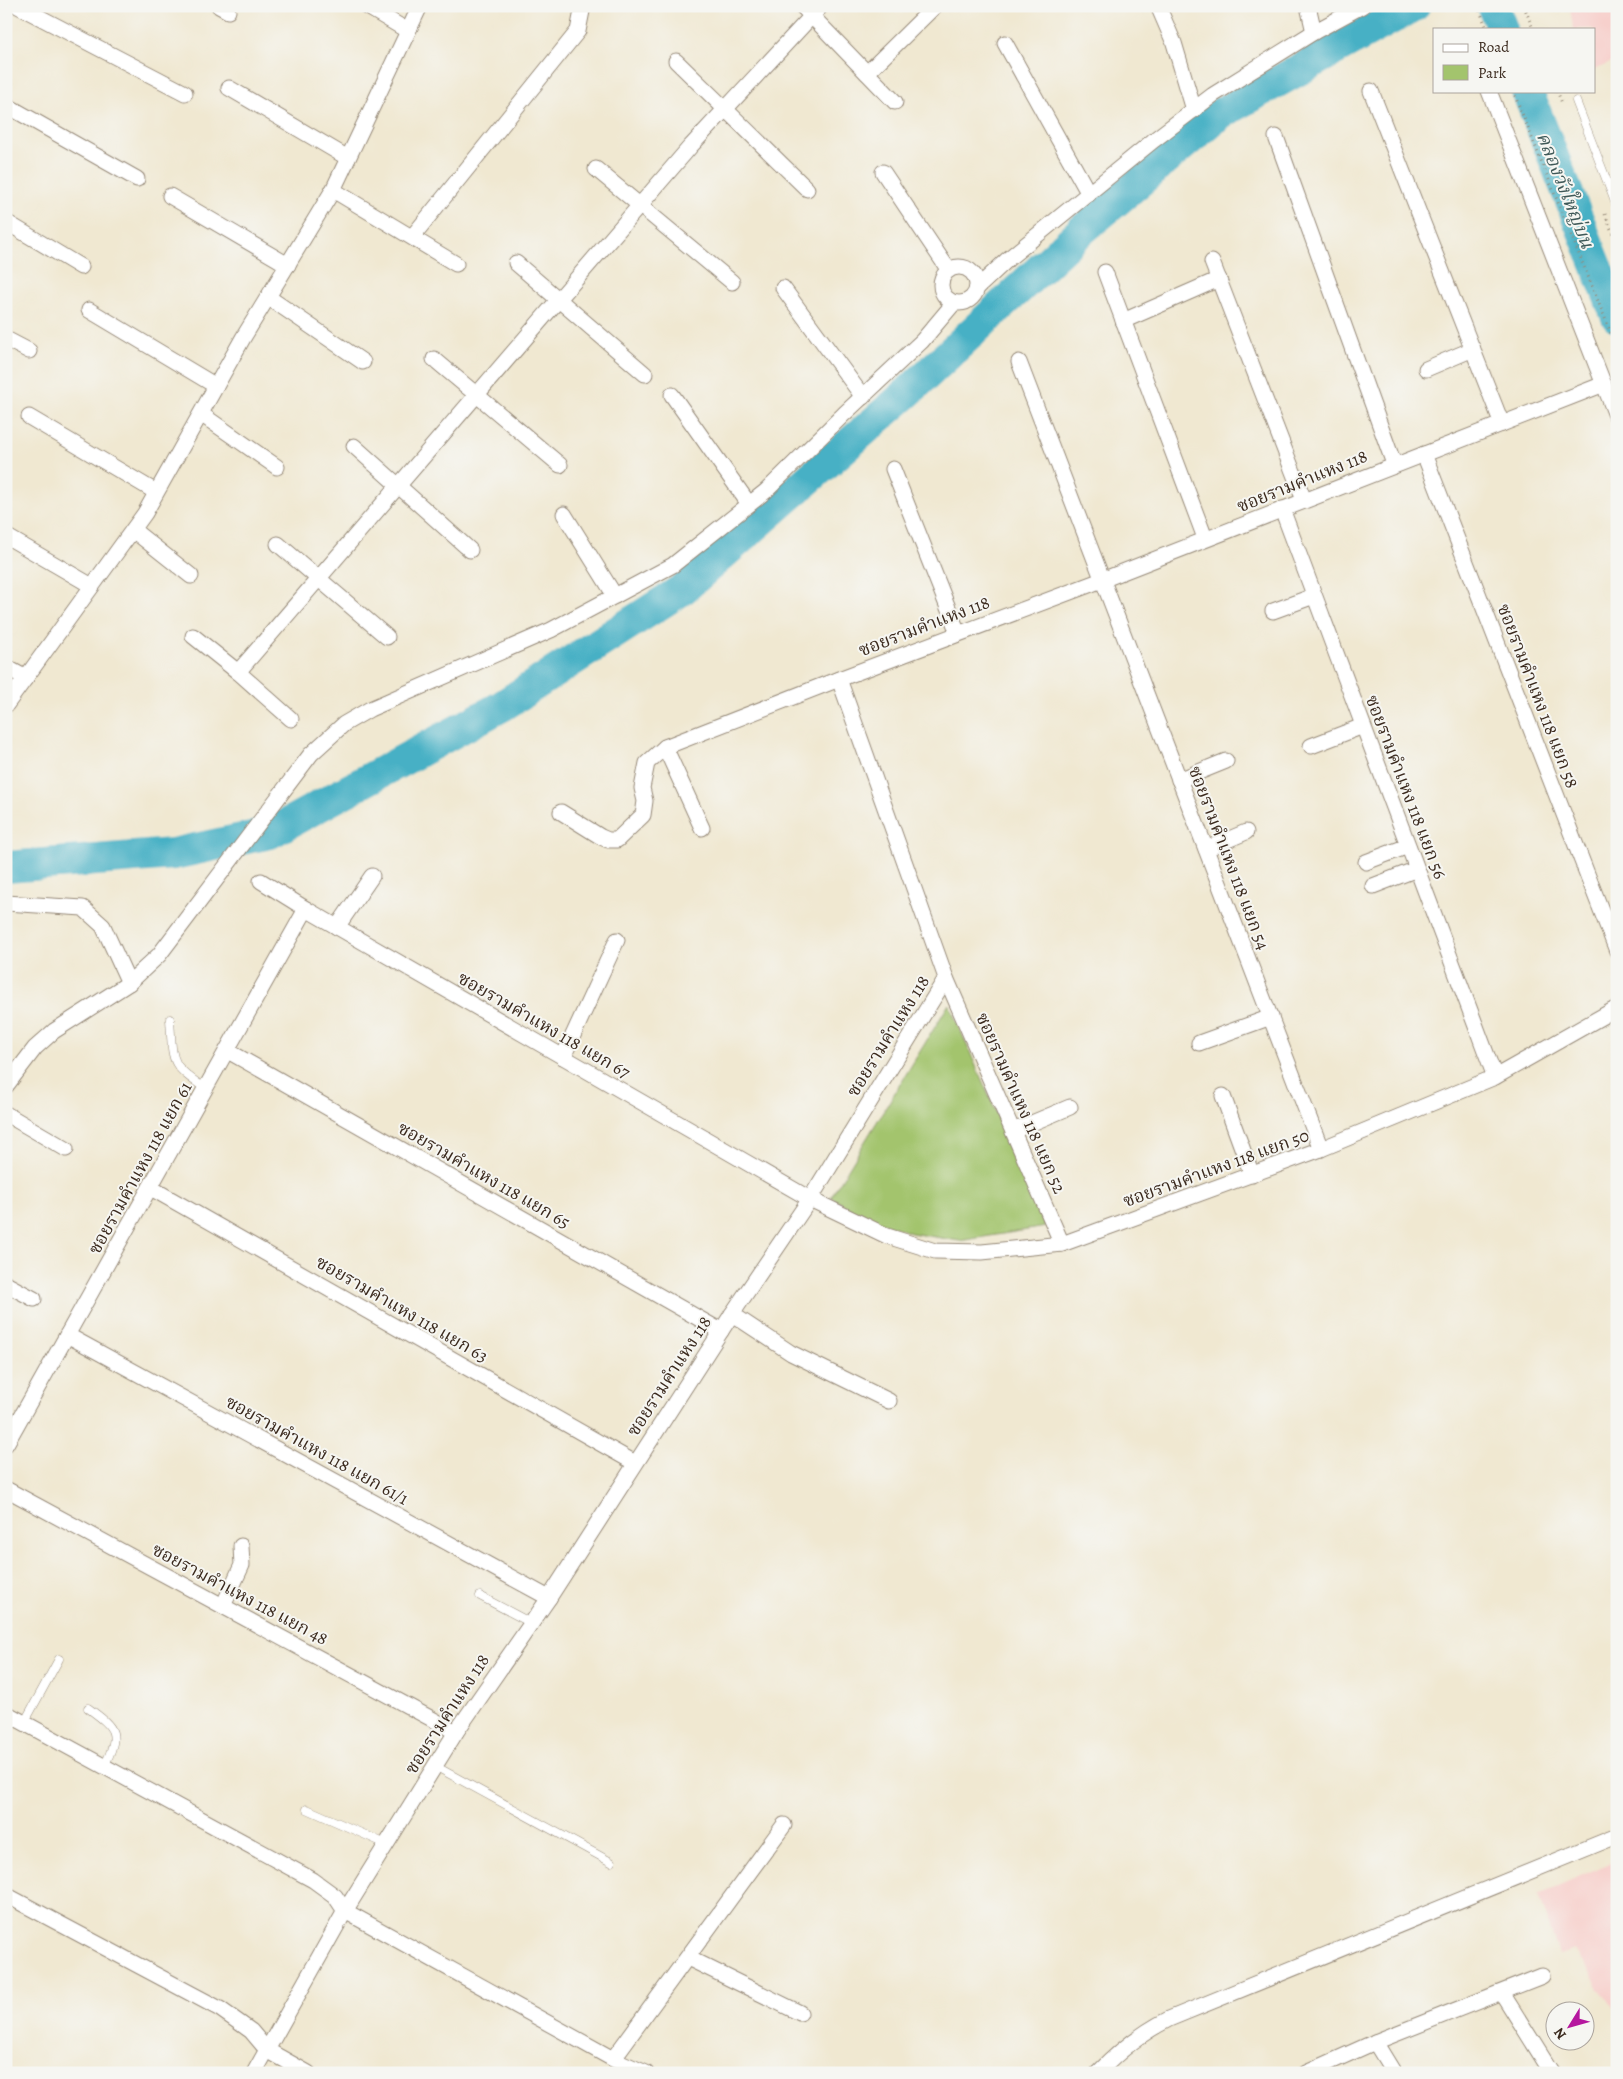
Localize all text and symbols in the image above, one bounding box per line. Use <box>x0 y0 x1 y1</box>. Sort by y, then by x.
legend <box>1433 28 1596 92</box>
text: Road <box>1478 37 1510 57</box>
text: Park <box>1478 63 1507 83</box>
water label: คลองวังใหญ่บน <box>1530 128 1601 253</box>
street label: ซอยรามคำแหง 118 <box>1233 444 1371 518</box>
street label: ซอยรามคำแหง 118 <box>855 590 993 662</box>
street label: ซอยรามคำแหง 118 แยก 58 <box>1492 600 1584 792</box>
street label: ซอยรามคำแหง 118 แยก 56 <box>1360 692 1452 882</box>
street label: ซอยรามคำแหง 118 แยก 54 <box>1183 763 1275 953</box>
street label: ซอยรามคำแหง 118 แยก 67 <box>454 966 635 1084</box>
street label: ซอยรามคำแหง 118 <box>841 971 935 1101</box>
street label: ซอยรามคำแหง 118 แยก 52 <box>970 1009 1072 1198</box>
street label: ซอยรามคำแหง 118 แยก 61 <box>83 1077 197 1259</box>
street label: ซอยรามคำแหง 118 แยก 65 <box>393 1116 575 1234</box>
street label: ซอยรามคำแหง 118 แยก 50 <box>1120 1123 1312 1213</box>
street label: ซอยรามคำแหง 118 แยก 63 <box>312 1250 492 1368</box>
street label: ซอยรามคำแหง 118 <box>621 1311 717 1441</box>
street label: ซอยรามคำแหง 118 แยก 61/1 <box>221 1390 413 1510</box>
street label: ซอยรามคำแหง 118 แยก 48 <box>148 1537 332 1651</box>
street label: ซอยรามคำแหง 118 <box>399 1649 495 1779</box>
north arrow <box>1546 2002 1596 2052</box>
text: N <box>1549 2024 1571 2043</box>

